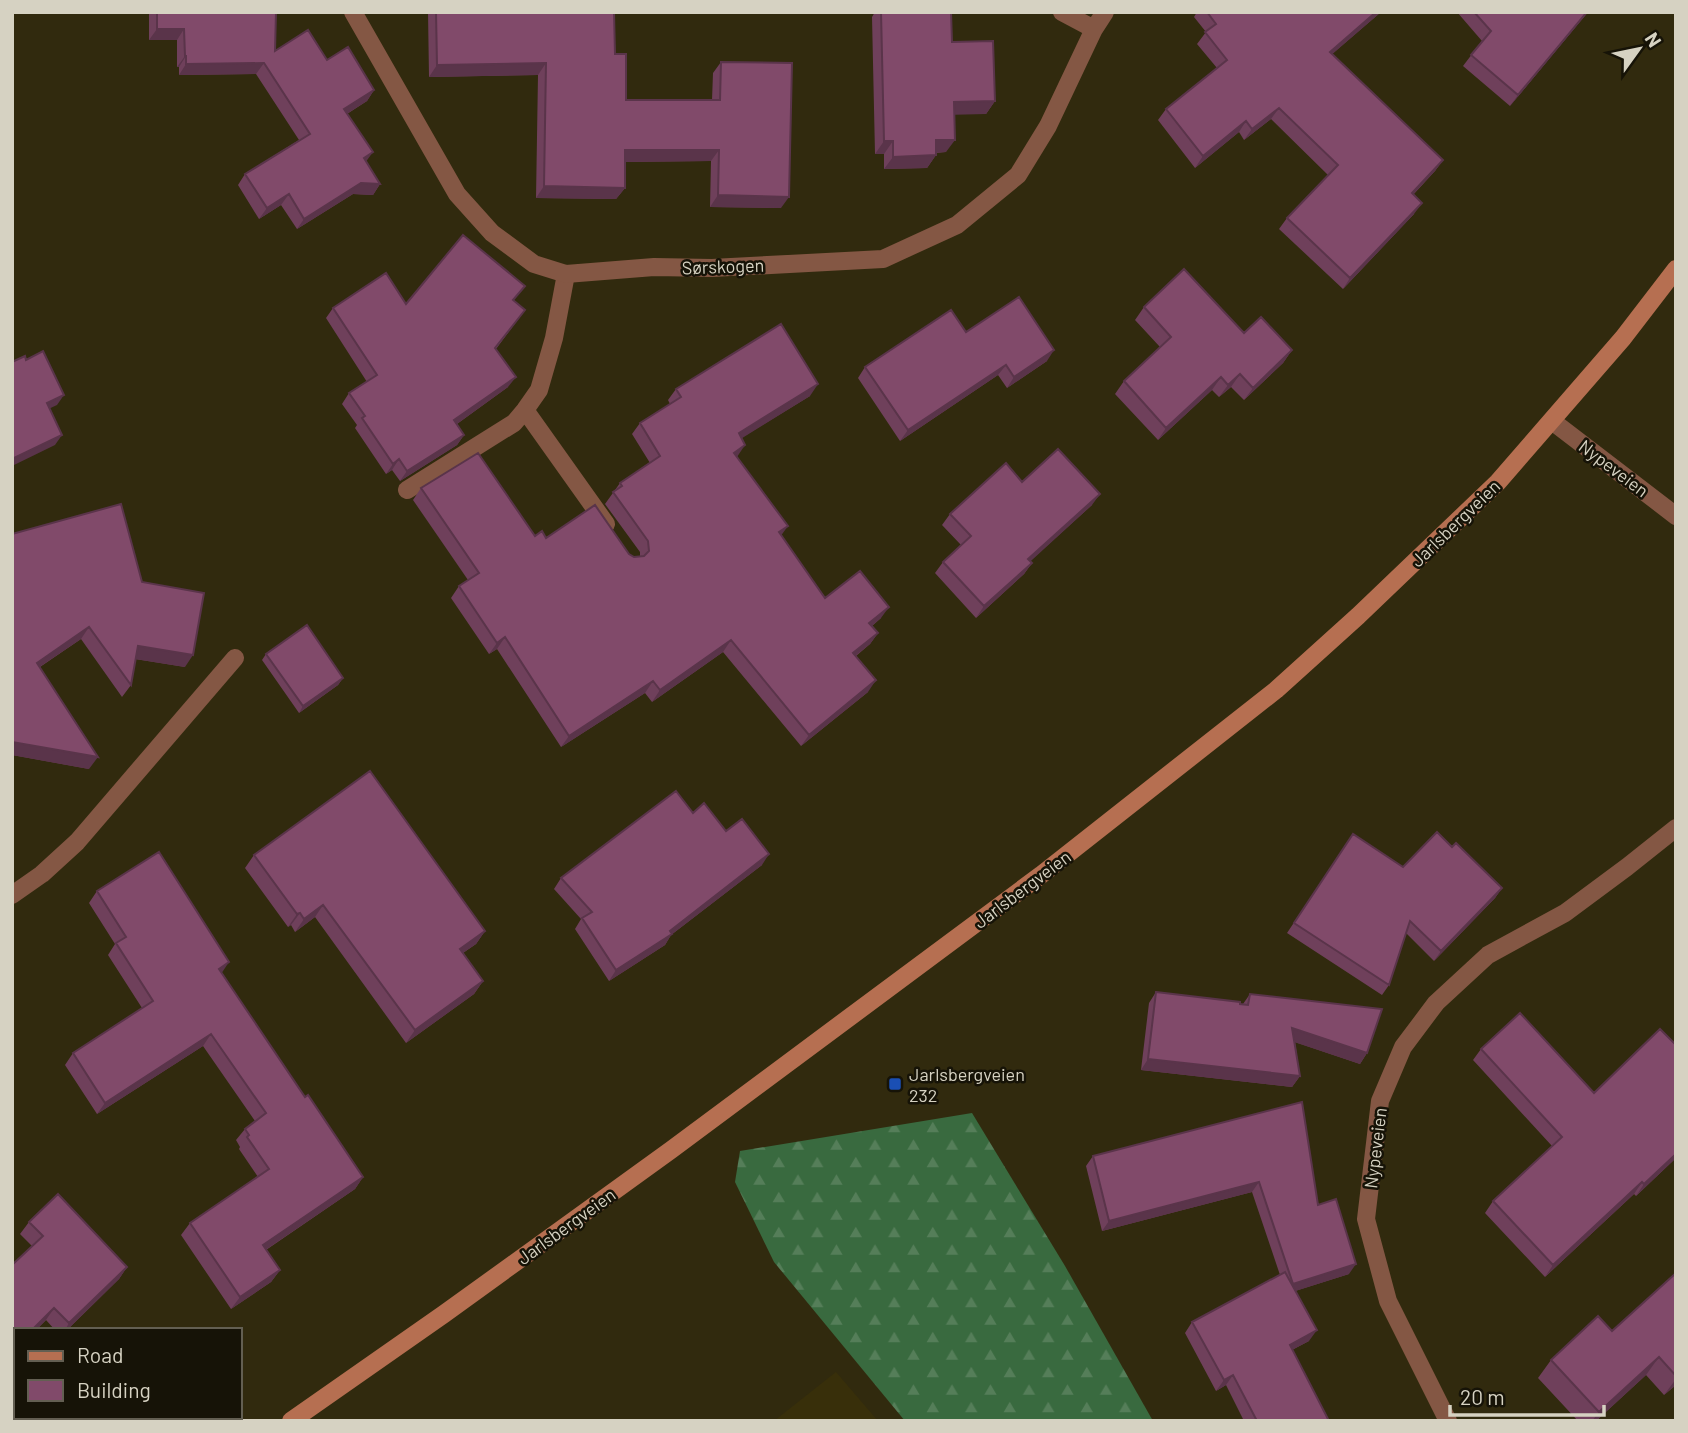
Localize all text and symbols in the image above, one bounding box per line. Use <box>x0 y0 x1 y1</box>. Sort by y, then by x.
north arrow <box>1604 14 1674 84</box>
text: N <box>1641 28 1667 51</box>
street label: Sørskogen <box>681 254 765 278</box>
street label: Nypeveien <box>1575 435 1653 501</box>
street label: Jarlsbergveien <box>1406 475 1504 571</box>
street label: Jarlsbergveien <box>969 845 1075 933</box>
place label: Jarlsbergveien 232 <box>909 1063 1025 1106</box>
marker: Jarlsbergveien 232 <box>887 1076 903 1092</box>
street label: Nypeveien <box>1359 1106 1391 1190</box>
street label: Jarlsbergveien <box>513 1183 619 1269</box>
legend <box>14 1328 242 1419</box>
text: Road <box>77 1342 123 1367</box>
scale bar <box>1450 1374 1604 1418</box>
text: Building <box>77 1377 151 1402</box>
text: 20 m <box>1460 1384 1505 1409</box>

